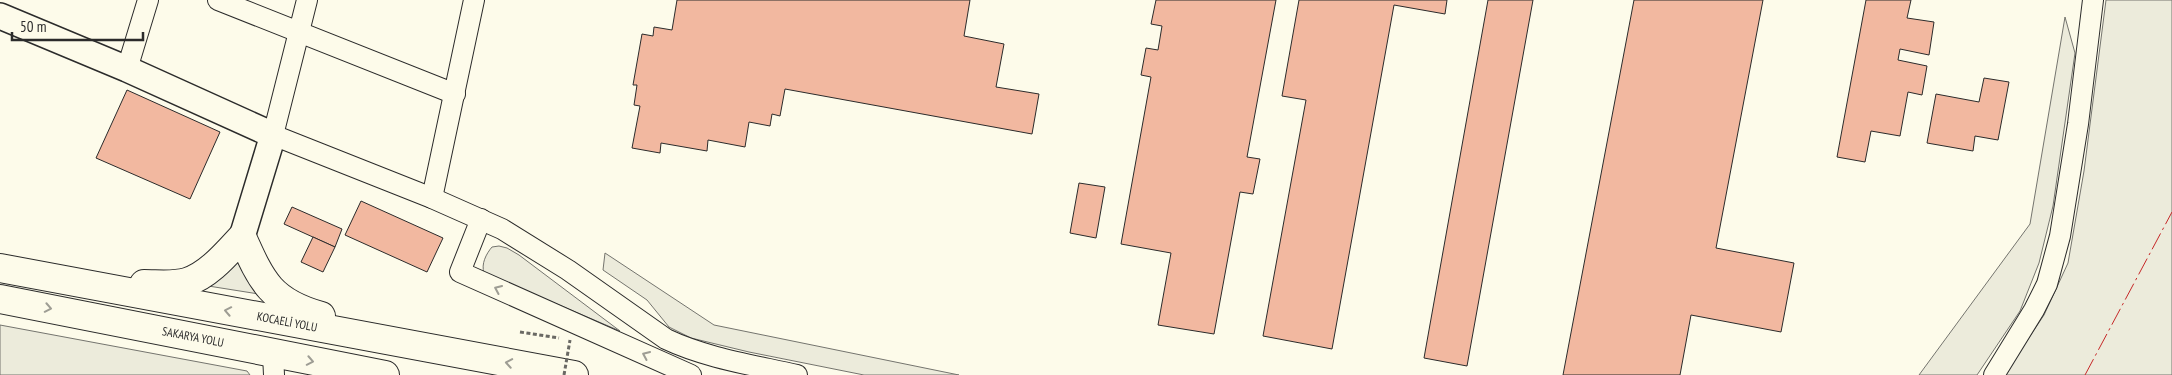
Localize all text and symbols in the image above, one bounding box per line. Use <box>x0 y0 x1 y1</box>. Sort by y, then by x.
scale bar <box>12 10 144 42</box>
text: 50 m <box>20 17 46 36</box>
one-way arrow <box>494 284 503 295</box>
one-way arrow <box>44 303 52 313</box>
one-way arrow <box>224 306 233 317</box>
street label: KOCAELİ YOLU <box>256 308 319 335</box>
street label: SAKARYA YOLU <box>161 323 225 350</box>
one-way arrow <box>642 351 651 361</box>
one-way arrow <box>306 355 315 365</box>
one-way arrow <box>504 359 513 369</box>

